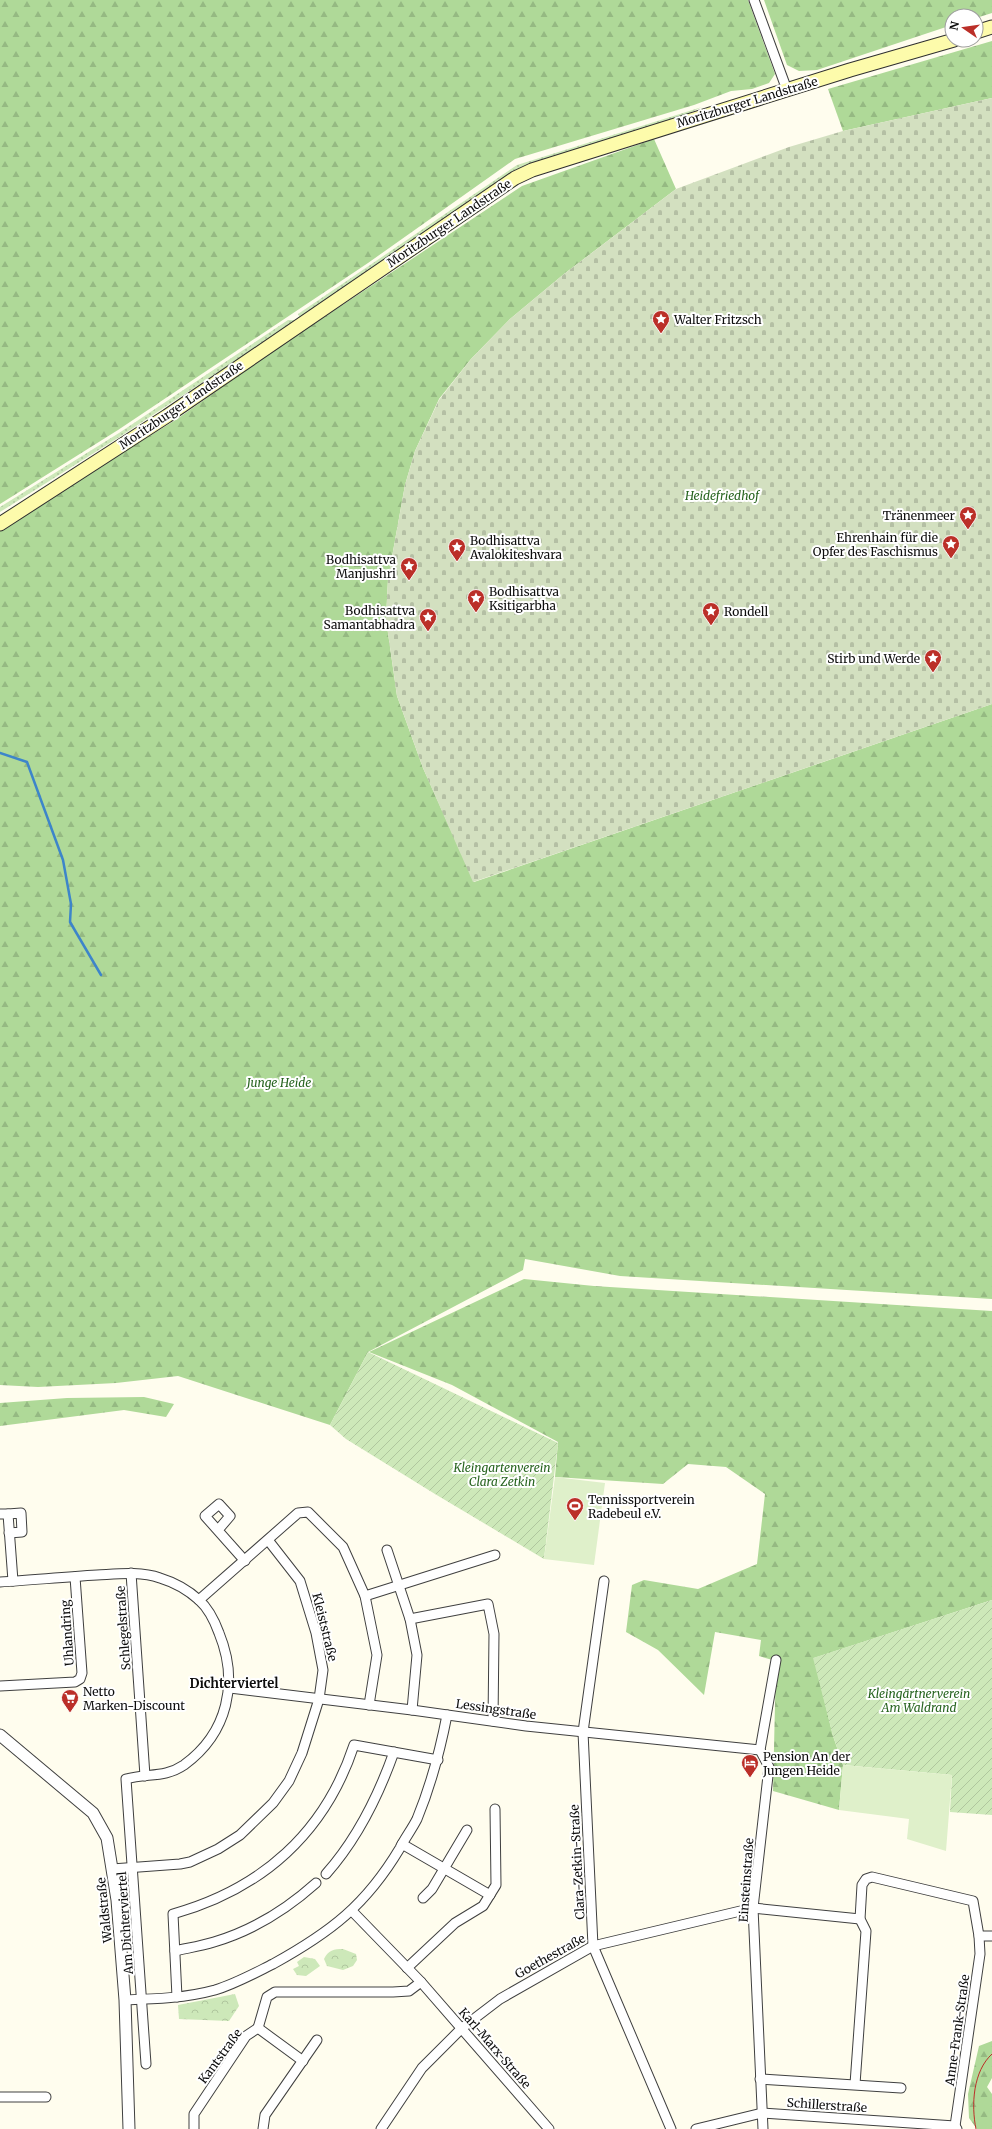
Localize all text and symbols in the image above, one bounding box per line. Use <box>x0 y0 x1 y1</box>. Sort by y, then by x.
north arrow <box>944 8 984 48</box>
text: N <box>946 20 962 32</box>
street label: Moritzburger Landstraße <box>675 73 819 131</box>
street label: Moritzburger Landstraße <box>384 176 514 270</box>
place icon: Walter Fritzsch <box>651 309 671 334</box>
place label: Walter Fritzsch <box>673 312 762 327</box>
street label: Moritzburger Landstraße <box>116 358 246 452</box>
park label: Heidefriedhof <box>684 488 761 503</box>
place icon: Tränenmeer <box>958 505 978 530</box>
place label: Tränenmeer <box>883 508 956 523</box>
place label: Ehrenhain für die Opfer des Faschismus <box>813 530 938 559</box>
place label: Bodhisattva Avalokiteshvara <box>469 533 563 562</box>
place icon: Ehrenhain für die Opfer des Faschismus <box>941 534 961 559</box>
place icon: Bodhisattva Avalokiteshvara <box>447 537 467 562</box>
place label: Bodhisattva Manjushri <box>326 552 397 581</box>
place icon: Bodhisattva Manjushri <box>399 556 419 581</box>
place label: Bodhisattva Ksitigarbha <box>489 584 559 613</box>
place icon: Bodhisattva Ksitigarbha <box>466 588 486 613</box>
place icon: Rondell <box>701 601 721 626</box>
place label: Bodhisattva Samantabhadra <box>324 603 416 632</box>
place label: Rondell <box>724 604 768 619</box>
place icon: Bodhisattva Samantabhadra <box>418 607 438 632</box>
place icon: Stirb und Werde <box>923 648 943 673</box>
place label: Stirb und Werde <box>827 651 920 666</box>
park label: Junge Heide <box>245 1075 311 1090</box>
park label: Kleingartenverein Clara Zetkin <box>452 1460 551 1489</box>
place label: Tennissportverein Radebeul e.V. <box>588 1492 695 1521</box>
sports icon: Tennissportverein Radebeul e.V. <box>565 1496 585 1521</box>
street label: Schlegelstraße <box>113 1585 133 1671</box>
street label: Kleiststraße <box>309 1591 341 1663</box>
street label: Uhlandring <box>57 1599 77 1667</box>
district label: Dichterviertel <box>190 1675 278 1692</box>
place label: Netto Marken-Discount <box>83 1684 185 1713</box>
park label: Kleingärtnerverein Am Waldrand <box>867 1686 970 1715</box>
supermarket icon: Netto Marken-Discount <box>60 1688 80 1713</box>
street label: Lessingstraße <box>455 1696 537 1722</box>
place label: Pension An der Jungen Heide <box>762 1749 851 1778</box>
hotel icon: Pension An der Jungen Heide <box>740 1753 760 1778</box>
street label: Clara-Zetkin-Straße <box>566 1804 588 1920</box>
street label: Einsteinstraße <box>736 1837 756 1923</box>
street label: Am Dichterviertel <box>114 1871 136 1976</box>
street label: Waldstraße <box>93 1877 115 1944</box>
street label: Goethestraße <box>512 1931 588 1981</box>
street label: Anne-Frank-Straße <box>942 1973 972 2088</box>
street label: Karl-Marx-Straße <box>456 2005 534 2091</box>
street label: Kantstraße <box>195 2026 245 2086</box>
street label: Schillerstraße <box>786 2095 868 2115</box>

